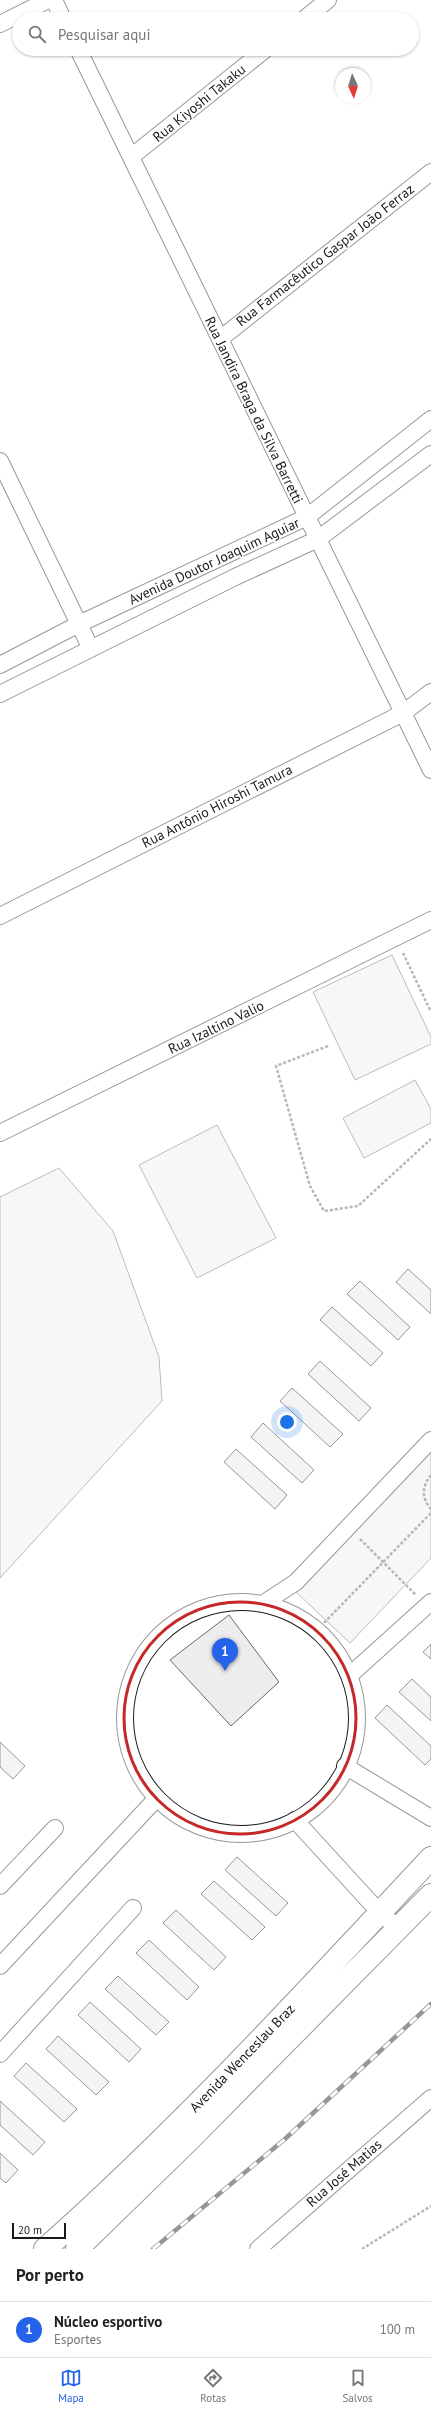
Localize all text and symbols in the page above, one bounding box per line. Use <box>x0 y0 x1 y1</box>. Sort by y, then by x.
search box <box>12 12 419 56</box>
icon: search <box>26 23 48 45</box>
text: Pesquisar aqui <box>58 25 150 44</box>
street label: Rua Kiyoshi Takaku <box>149 60 249 146</box>
north arrow <box>335 68 371 104</box>
street label: Rua Farmacêutico Gaspar João Ferraz <box>232 180 418 330</box>
street label: Rua Jandira Braga da Silva Barretti <box>201 314 307 506</box>
street label: Avenida Doutor Joaquim Aguiar <box>126 513 302 609</box>
street label: Rua Antônio Hiroshi Tamura <box>139 760 295 852</box>
street label: Rua Izaltino Valio <box>165 996 267 1058</box>
your location <box>277 1412 297 1432</box>
pin: 1 <box>212 1638 238 1671</box>
street label: Avenida Wenceslau Braz <box>186 2000 298 2116</box>
street label: Rua José Matias <box>303 2135 385 2211</box>
scale bar <box>12 2221 66 2240</box>
text: 20 m <box>18 2223 42 2237</box>
text: Por perto <box>16 2264 84 2286</box>
text: Núcleo esportivo <box>54 2312 162 2331</box>
text: 1 <box>25 2321 33 2338</box>
text: 100 m <box>380 2321 415 2338</box>
text: Esportes <box>54 2331 102 2348</box>
tab: Mapa <box>58 2367 84 2405</box>
tab: Rotas <box>200 2367 226 2405</box>
tab: Salvos <box>343 2367 373 2405</box>

